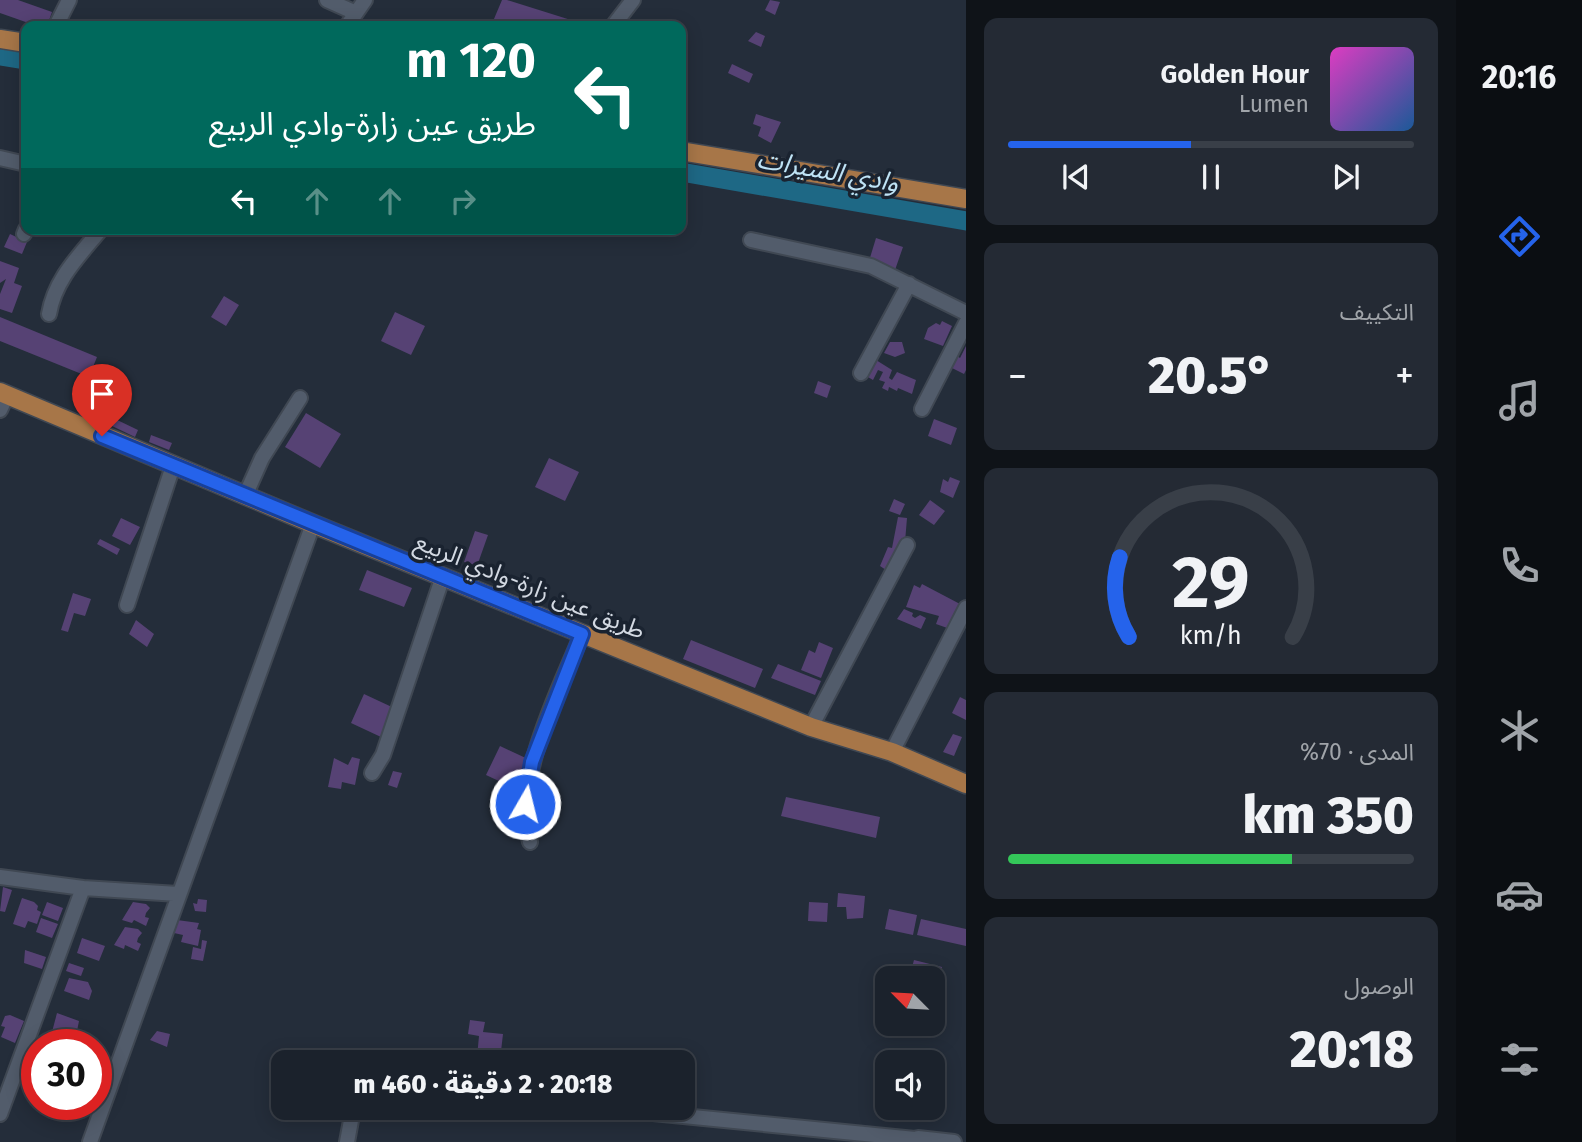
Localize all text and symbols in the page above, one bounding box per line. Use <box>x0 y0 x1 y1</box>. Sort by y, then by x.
text: 120 m <box>406 31 536 90</box>
icon: left <box>560 49 651 140</box>
text: 20:16 <box>1482 58 1556 96</box>
text: Golden Hour <box>1161 59 1309 90</box>
text: Lumen <box>1239 90 1309 118</box>
text: طريق عين زارة-وادي الربيع <box>209 105 536 143</box>
water label: وادي السيرات <box>754 143 902 203</box>
icon: previous <box>1057 158 1095 196</box>
icon: pause <box>1192 158 1230 196</box>
icon: next <box>1327 158 1365 196</box>
icon: left <box>225 182 263 220</box>
icon: ahead <box>298 182 336 220</box>
icon: ahead <box>371 182 409 220</box>
icon: right <box>444 182 482 220</box>
icon: directions <box>1495 212 1544 261</box>
text: التكييف <box>1340 298 1414 326</box>
text: 20.5° <box>1148 344 1274 407</box>
text: − <box>1008 353 1027 399</box>
text: + <box>1395 353 1414 399</box>
pin <box>72 364 132 436</box>
icon: arrive <box>83 375 121 413</box>
icon: music <box>1495 376 1544 425</box>
street label: طريق عين زارة-وادي الربيع <box>409 527 649 649</box>
text: 29 <box>1172 539 1250 626</box>
icon: phone <box>1495 541 1544 590</box>
text: km/h <box>1180 621 1242 651</box>
icon: climate <box>1495 706 1544 755</box>
text: المدى · 70% <box>1300 738 1414 766</box>
position arrow <box>488 767 562 841</box>
text: 350 km <box>1242 784 1414 847</box>
icon: car <box>1495 870 1544 919</box>
north arrow <box>875 966 945 1036</box>
map controls <box>875 966 945 1120</box>
text: الوصول <box>1344 972 1414 1000</box>
text: 20:18 <box>1290 1018 1414 1081</box>
speed limit sign: 30 <box>21 1029 112 1120</box>
icon: filters <box>1495 1035 1544 1084</box>
button: sound <box>875 1050 945 1120</box>
text: 20:18 · 2 دقيقة · 460 m <box>354 1069 612 1100</box>

